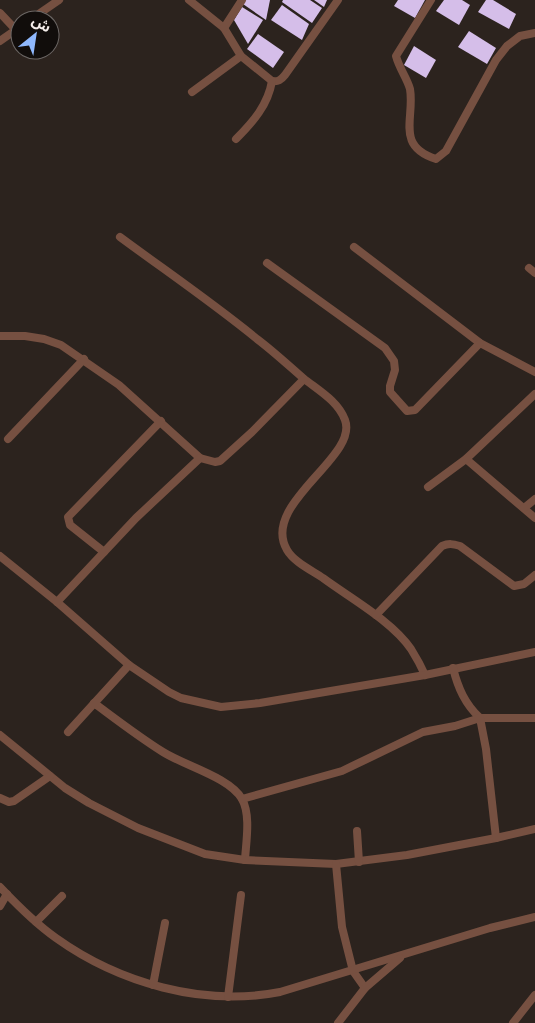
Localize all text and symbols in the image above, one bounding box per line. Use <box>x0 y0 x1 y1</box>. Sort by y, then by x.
north arrow <box>10 10 60 60</box>
text: ش <box>28 11 54 38</box>

